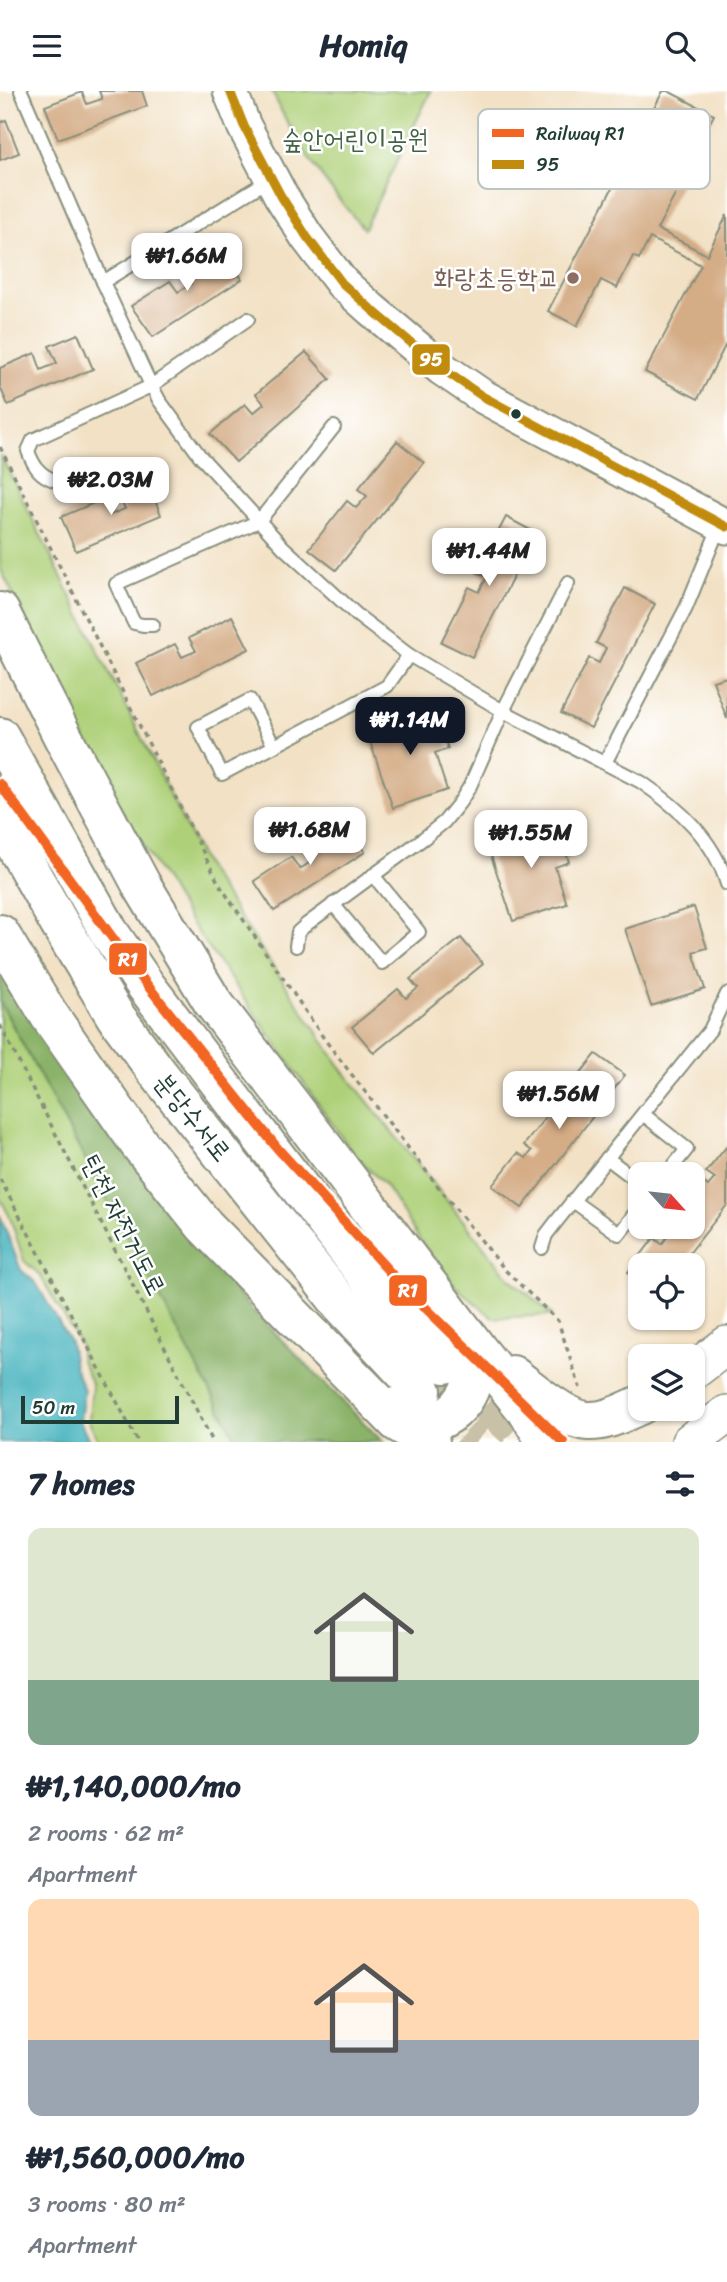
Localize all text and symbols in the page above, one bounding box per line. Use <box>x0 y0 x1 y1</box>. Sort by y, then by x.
text: Homiq <box>320 17 407 74</box>
icon: menu <box>28 27 66 65</box>
icon: search <box>661 27 699 65</box>
legend <box>478 109 710 189</box>
park label: 숲안어린이공원 <box>282 116 428 162</box>
text: Railway R1 <box>536 117 625 150</box>
text: 95 <box>536 148 560 181</box>
pin: ₩1.66M <box>130 233 244 293</box>
text: ₩1.66M <box>147 235 227 276</box>
place label: 화랑초등학교 <box>433 255 559 301</box>
marker: 화랑초등학교 <box>565 270 581 286</box>
line badge: 95 <box>411 343 451 376</box>
text: 95 <box>419 343 443 376</box>
unlabelled marker <box>509 407 523 421</box>
pin: ₩2.03M <box>54 457 168 517</box>
text: ₩2.03M <box>69 459 153 500</box>
pin: ₩1.44M <box>432 529 546 588</box>
text: ₩1.44M <box>448 530 530 571</box>
pin: ₩1.14M <box>353 697 467 757</box>
text: ₩1.14M <box>371 699 449 740</box>
pin: ₩1.68M <box>253 807 367 867</box>
text: ₩1.68M <box>270 809 350 850</box>
pin: ₩1.55M <box>474 811 588 870</box>
text: ₩1.55M <box>490 812 572 853</box>
line badge: R1 <box>108 942 148 976</box>
text: R1 <box>117 943 138 976</box>
street label: 분당수서로 <box>142 1062 244 1172</box>
pin: ₩1.56M <box>502 1072 616 1131</box>
text: ₩1.56M <box>519 1073 599 1114</box>
street label: 탄천 자전거도로 <box>69 1146 179 1304</box>
north arrow <box>628 1162 705 1239</box>
map controls <box>628 1162 705 1421</box>
button: locate <box>628 1253 705 1330</box>
line badge: R1 <box>388 1274 428 1307</box>
text: R1 <box>397 1274 418 1307</box>
button: layers <box>628 1344 705 1421</box>
text: 50 m <box>32 1391 75 1424</box>
scale bar <box>21 1393 178 1425</box>
text: 7 homes <box>28 1457 135 1511</box>
icon: filters <box>661 1465 699 1503</box>
icon: home <box>301 1574 427 1700</box>
text: ₩1,140,000/mo <box>28 1759 241 1813</box>
text: 2 rooms · 62 m² <box>28 1813 184 1854</box>
text: Apartment <box>28 1854 137 1895</box>
icon: home <box>301 1945 427 2071</box>
text: ₩1,560,000/mo <box>28 2130 245 2184</box>
text: 3 rooms · 80 m² <box>28 2184 186 2225</box>
text: Apartment <box>28 2225 137 2266</box>

